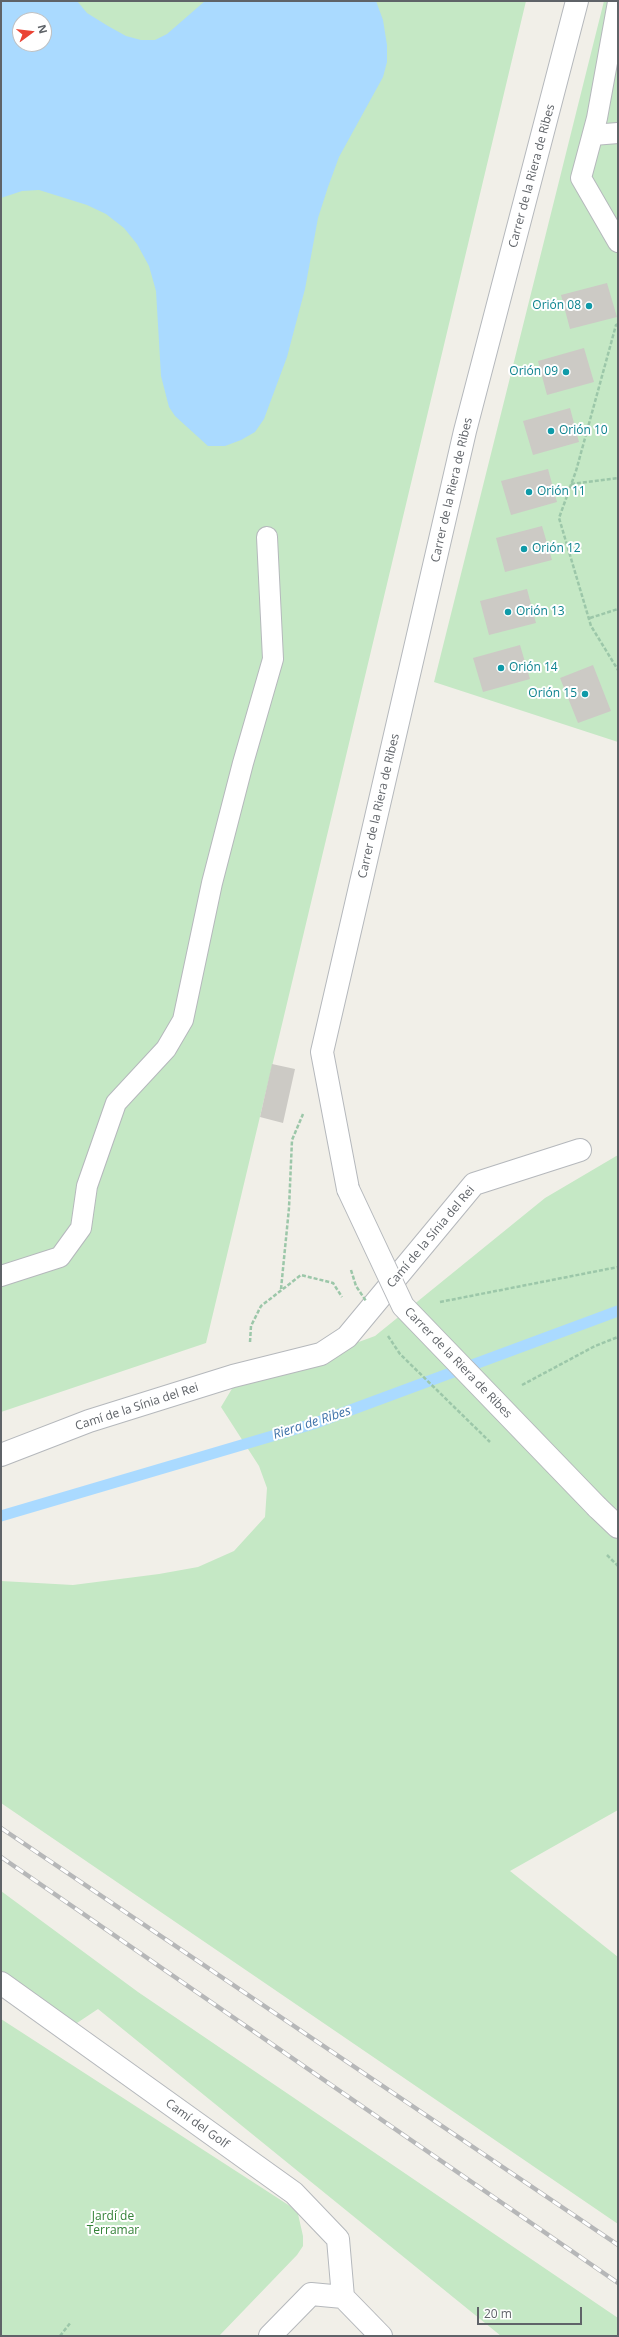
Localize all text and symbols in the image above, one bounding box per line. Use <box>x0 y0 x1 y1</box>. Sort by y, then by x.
north arrow <box>12 12 52 52</box>
text: N <box>35 23 52 35</box>
street label: Carrer de la Riera de Ribes <box>506 103 558 249</box>
place label: Orión 08 <box>532 299 581 313</box>
marker: Orión 08 <box>584 301 594 311</box>
place label: Orión 09 <box>509 365 558 379</box>
marker: Orión 09 <box>561 367 571 377</box>
street label: Carrer de la Riera de Ribes <box>428 416 476 564</box>
place label: Orión 10 <box>559 424 608 438</box>
marker: Orión 10 <box>546 426 556 436</box>
place label: Orión 11 <box>537 485 586 499</box>
marker: Orión 11 <box>524 487 534 497</box>
place label: Orión 12 <box>532 542 581 556</box>
marker: Orión 12 <box>519 544 529 554</box>
place label: Orión 13 <box>516 605 565 619</box>
marker: Orión 13 <box>503 607 513 617</box>
place label: Orión 14 <box>509 661 558 675</box>
marker: Orión 14 <box>496 663 506 673</box>
place label: Orión 15 <box>528 687 577 701</box>
marker: Orión 15 <box>580 689 590 699</box>
street label: Carrer de la Riera de Ribes <box>355 732 403 880</box>
street label: Camí de la Sínia del Rei <box>384 1183 478 1291</box>
street label: Carrer de la Riera de Ribes <box>401 1305 515 1421</box>
street label: Camí de la Sínia del Rei <box>74 1380 200 1434</box>
water label: Riera de Ribes <box>271 1403 353 1443</box>
street label: Camí del Golf <box>163 2096 231 2152</box>
park label: Jardí de Terramar <box>87 2210 139 2238</box>
scale bar <box>479 2299 584 2325</box>
text: 20 m <box>484 2305 512 2322</box>

